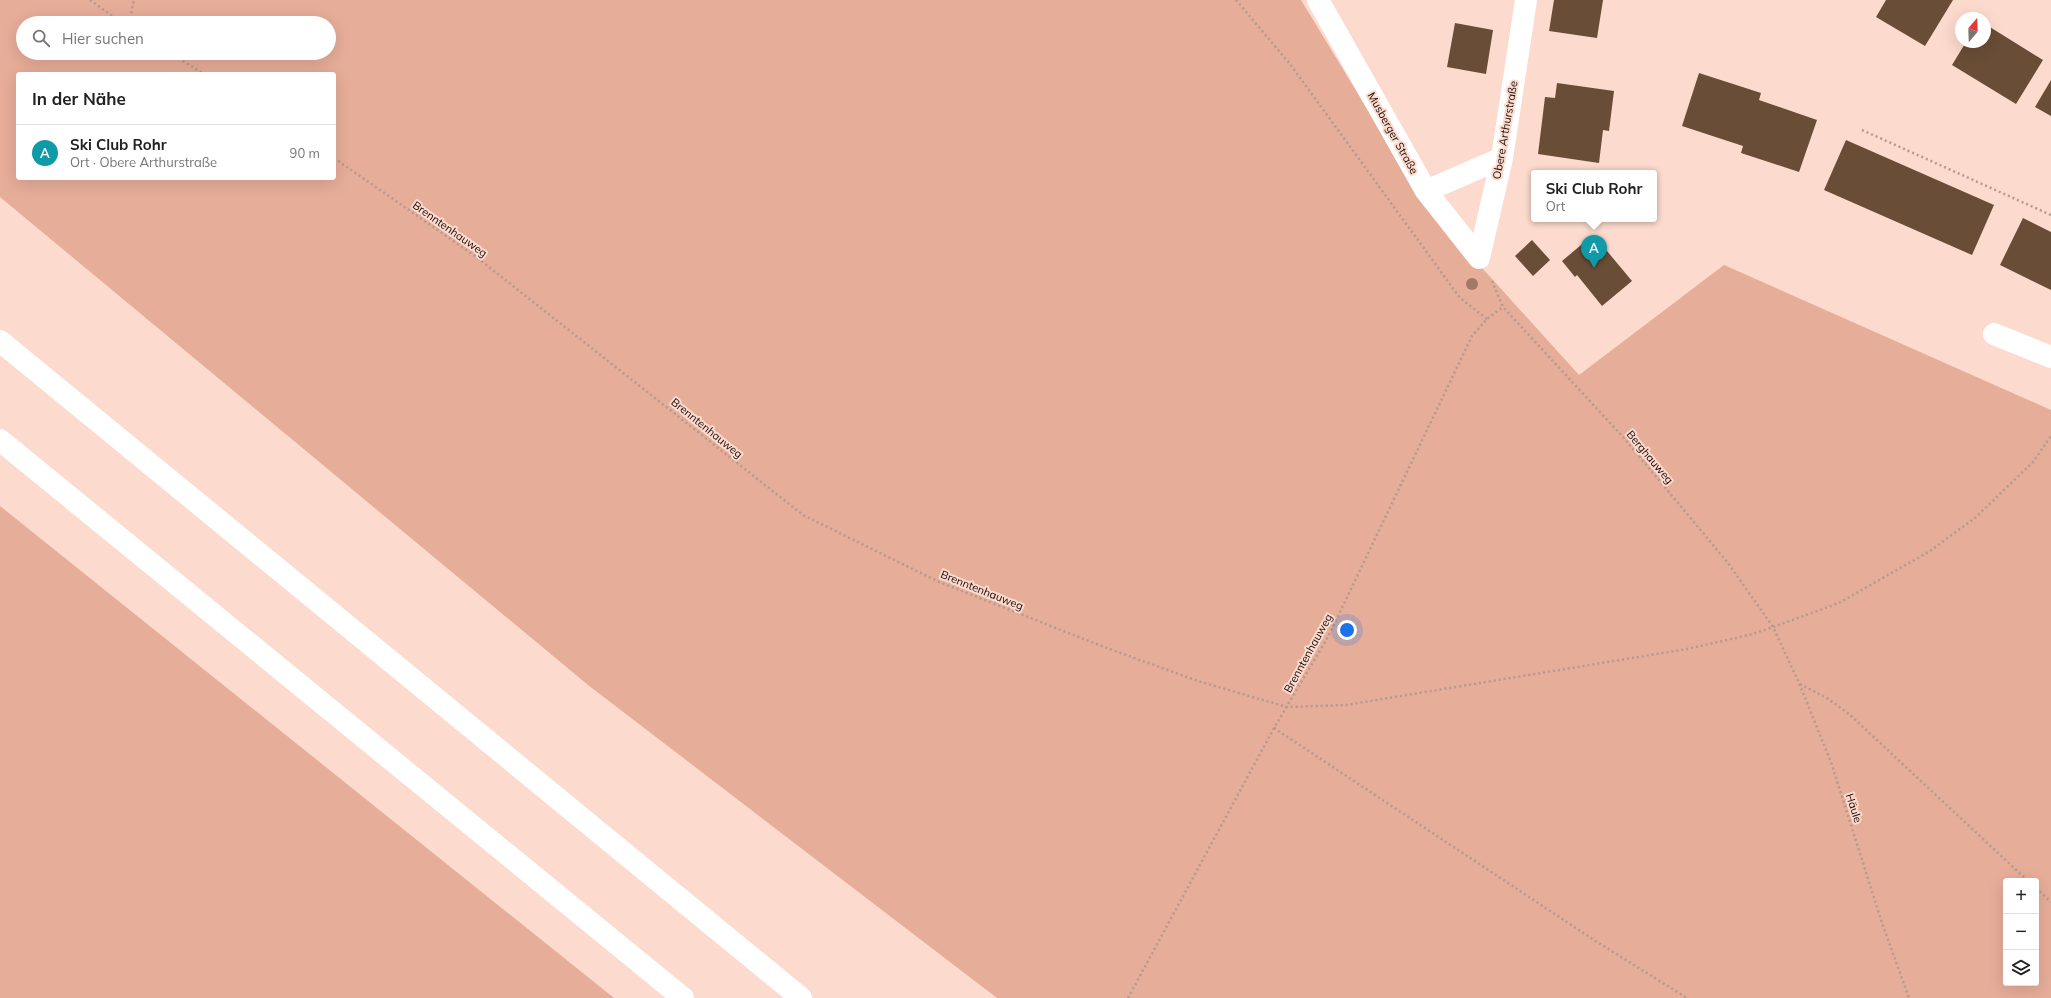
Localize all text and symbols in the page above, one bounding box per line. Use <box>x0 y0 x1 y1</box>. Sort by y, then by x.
north arrow <box>1955 12 1991 48</box>
search box <box>16 16 336 60</box>
icon: search <box>30 27 52 49</box>
text: Hier suchen <box>62 29 144 48</box>
street label: Obere Arthurstraße <box>1489 80 1521 180</box>
text: In der Nähe <box>32 88 126 109</box>
street label: Musberger Straße <box>1365 90 1421 176</box>
text: Ski Club Rohr <box>70 135 167 154</box>
text: A <box>40 145 50 161</box>
text: 90 m <box>290 145 320 161</box>
text: Ort · Obere Arthurstraße <box>70 154 217 170</box>
popup <box>1531 170 1657 222</box>
text: Ski Club Rohr <box>1546 179 1642 198</box>
street label: Brenntenhauweg <box>410 198 490 260</box>
text: Ort <box>1546 198 1565 214</box>
pin: A <box>1581 235 1607 268</box>
street label: Brenntenhauweg <box>668 395 746 461</box>
street label: Berghauweg <box>1624 427 1676 487</box>
street label: Brenntenhauweg <box>939 567 1025 613</box>
street label: Brenntenhauweg <box>1281 611 1335 695</box>
your location <box>1337 620 1357 640</box>
street label: Häule <box>1843 792 1865 824</box>
map controls <box>2003 878 2039 986</box>
button: + <box>2003 878 2039 914</box>
button: − <box>2003 914 2039 950</box>
button: layers <box>2003 950 2039 986</box>

